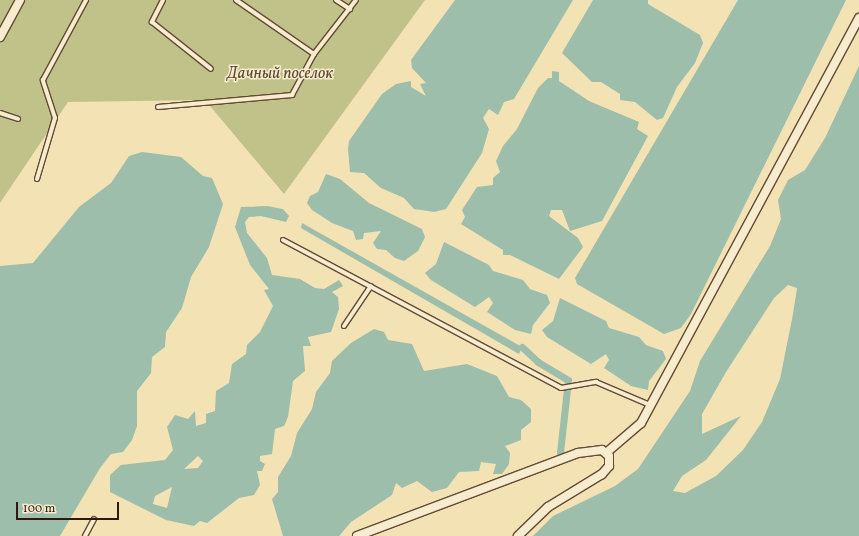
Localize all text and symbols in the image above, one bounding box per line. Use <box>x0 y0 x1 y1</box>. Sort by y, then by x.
park label: Дачный поселок <box>227 64 333 84</box>
scale bar <box>18 494 121 520</box>
text: 100 m <box>23 501 55 517</box>

